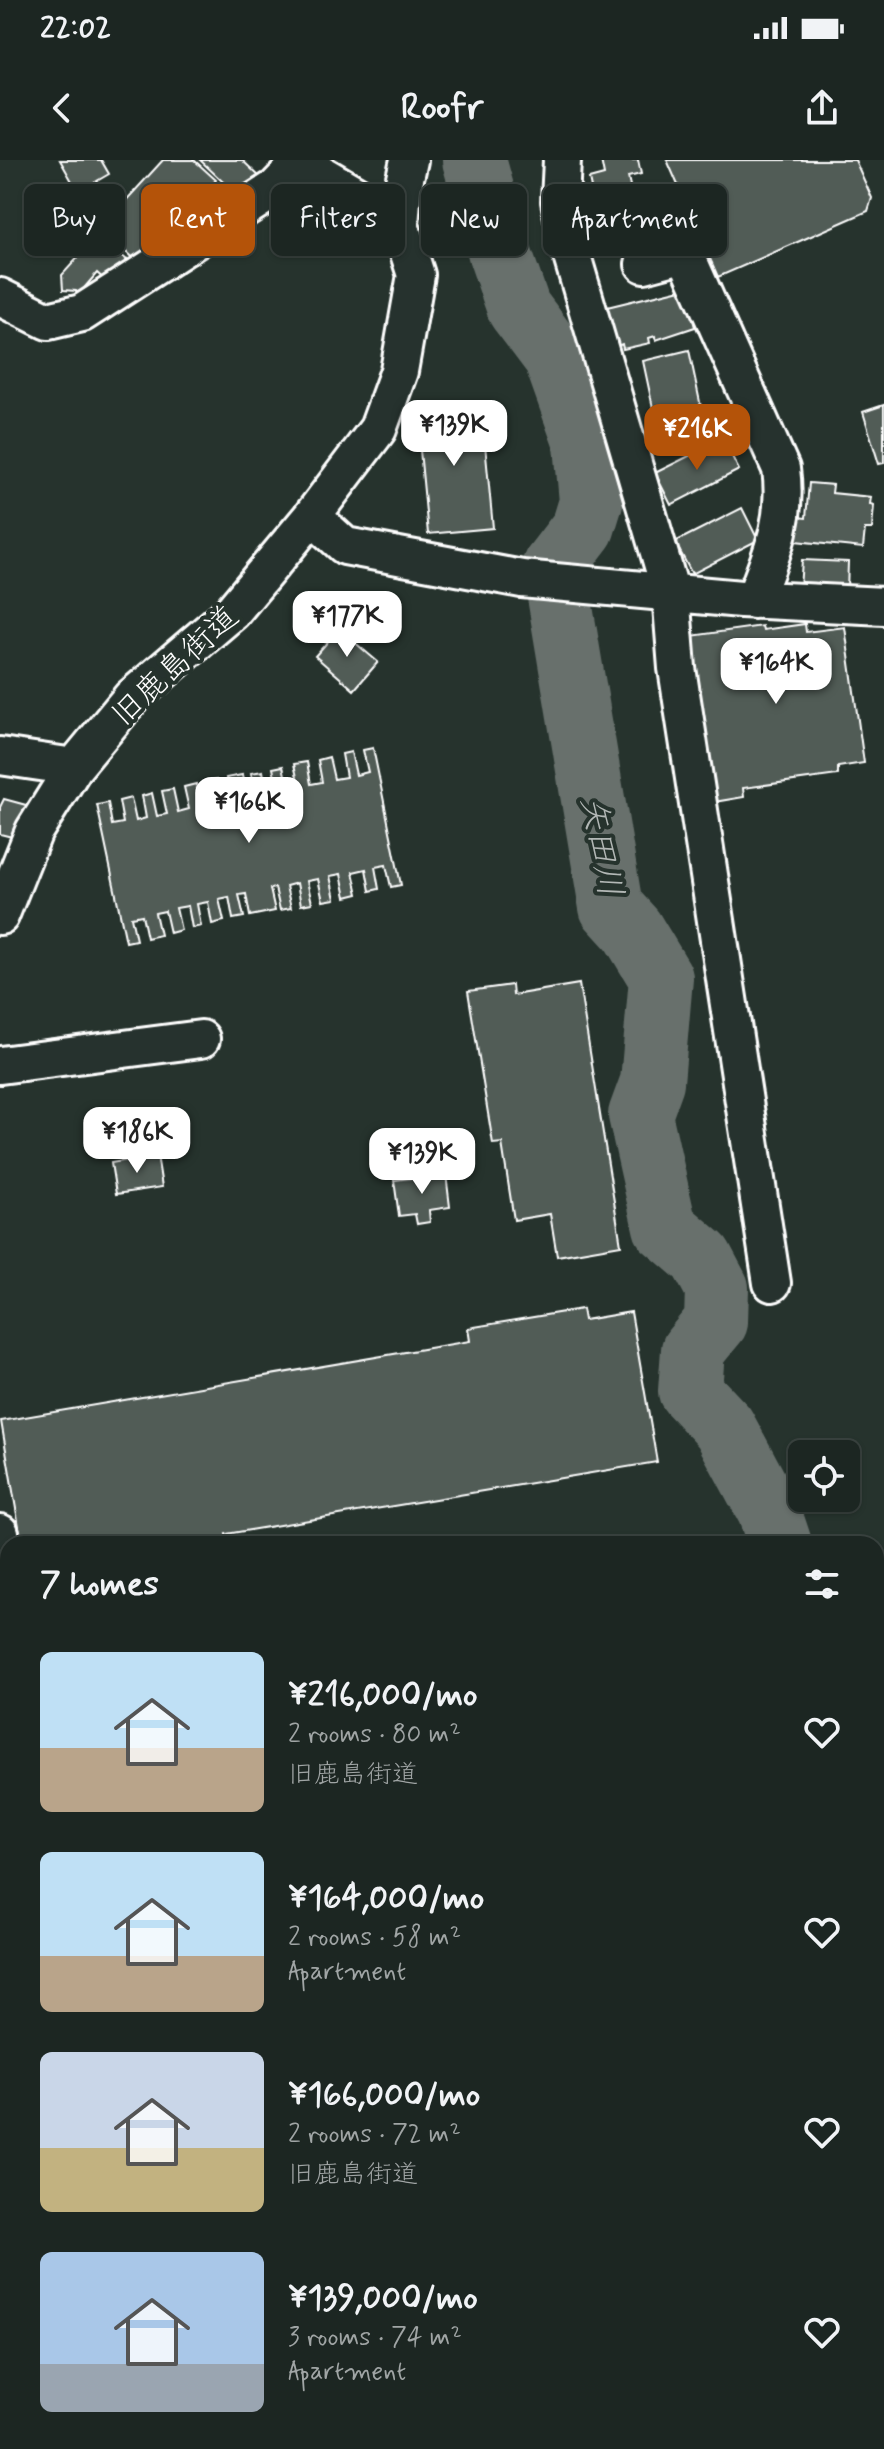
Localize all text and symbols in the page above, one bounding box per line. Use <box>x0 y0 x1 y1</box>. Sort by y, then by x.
text: 22:02 <box>40 9 111 48</box>
text: Roofr <box>401 85 483 132</box>
icon: back <box>40 86 84 130</box>
icon: share <box>800 86 844 130</box>
chip: Buy <box>24 184 125 256</box>
chip: Rent <box>141 184 255 256</box>
chip: Filters <box>271 184 405 256</box>
chip: New <box>421 184 527 256</box>
chip: Apartment <box>543 184 727 256</box>
pin: ¥139K <box>398 400 510 468</box>
pin: ¥216K <box>641 404 753 472</box>
text: ¥139K <box>419 409 489 443</box>
text: ¥216K <box>662 413 732 447</box>
pin: ¥177K <box>291 591 403 659</box>
street label: 旧鹿島街道 <box>103 597 248 736</box>
text: ¥177K <box>311 600 383 634</box>
pin: ¥164K <box>720 638 832 706</box>
text: ¥164K <box>739 647 813 681</box>
pin: ¥166K <box>193 777 305 845</box>
text: ¥166K <box>213 786 285 820</box>
water label: 矢田川 <box>569 792 632 901</box>
pin: ¥186K <box>81 1107 193 1175</box>
text: ¥186K <box>101 1116 173 1150</box>
pin: ¥139K <box>366 1128 478 1196</box>
text: ¥139K <box>387 1137 457 1171</box>
map controls <box>788 1440 860 1512</box>
button: locate <box>788 1440 860 1512</box>
text: 7 homes <box>40 1562 159 1607</box>
icon: filters <box>800 1562 844 1606</box>
text: ¥216,000/mo <box>288 1673 478 1718</box>
icon: home <box>104 1684 200 1780</box>
icon: heart <box>800 1710 844 1754</box>
text: 2 rooms · 80 m² <box>288 1718 461 1752</box>
text: 旧鹿島街道 <box>288 1758 418 1792</box>
text: ¥164,000/mo <box>288 1876 484 1921</box>
icon: home <box>104 1884 200 1980</box>
icon: heart <box>800 1910 844 1954</box>
text: 2 rooms · 58 m² <box>288 1921 461 1955</box>
text: Apartment <box>288 1955 406 1989</box>
text: ¥166,000/mo <box>288 2073 480 2118</box>
icon: home <box>104 2084 200 2180</box>
icon: heart <box>800 2110 844 2154</box>
text: 2 rooms · 72 m² <box>288 2118 461 2152</box>
text: 旧鹿島街道 <box>288 2158 418 2192</box>
text: ¥139,000/mo <box>288 2276 478 2321</box>
icon: home <box>104 2284 200 2380</box>
icon: heart <box>800 2310 844 2354</box>
text: 3 rooms · 74 m² <box>288 2321 462 2355</box>
text: Apartment <box>288 2355 406 2389</box>

